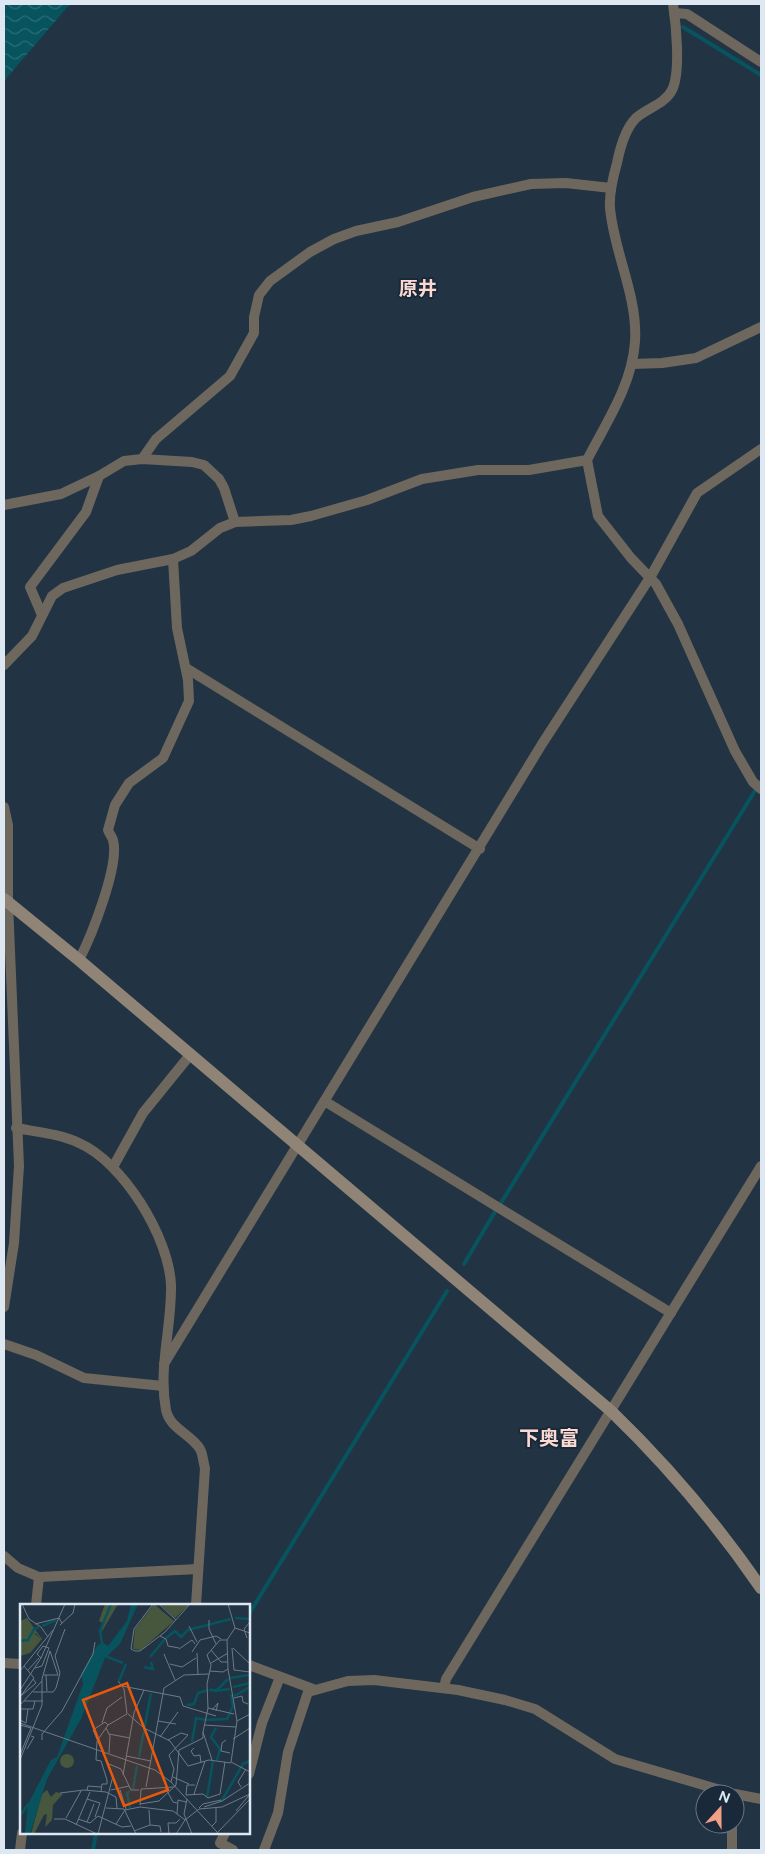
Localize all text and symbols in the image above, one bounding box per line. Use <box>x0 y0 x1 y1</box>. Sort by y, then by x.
district label: 原井 <box>399 277 437 300</box>
district label: 下奥富 <box>519 1426 579 1450</box>
inset map <box>20 1604 250 1834</box>
north arrow <box>695 1784 745 1834</box>
text: N <box>716 1787 733 1807</box>

